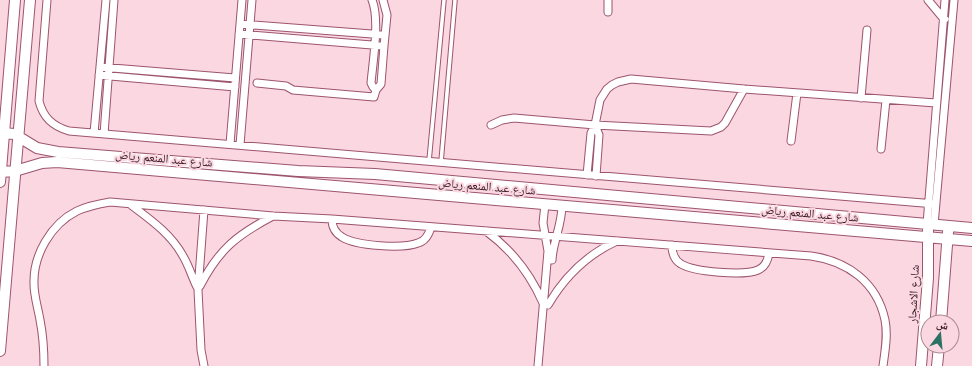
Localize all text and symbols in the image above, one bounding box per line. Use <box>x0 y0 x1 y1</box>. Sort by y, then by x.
street label: شارع عبد المنعم رياض <box>115 146 213 171</box>
street label: شارع عبد المنعم رياض <box>438 174 536 199</box>
street label: شارع عبد المنعم رياض <box>761 201 859 226</box>
street label: شارع الاشجار <box>904 264 923 325</box>
north arrow <box>920 314 960 354</box>
text: ش <box>935 316 951 334</box>

